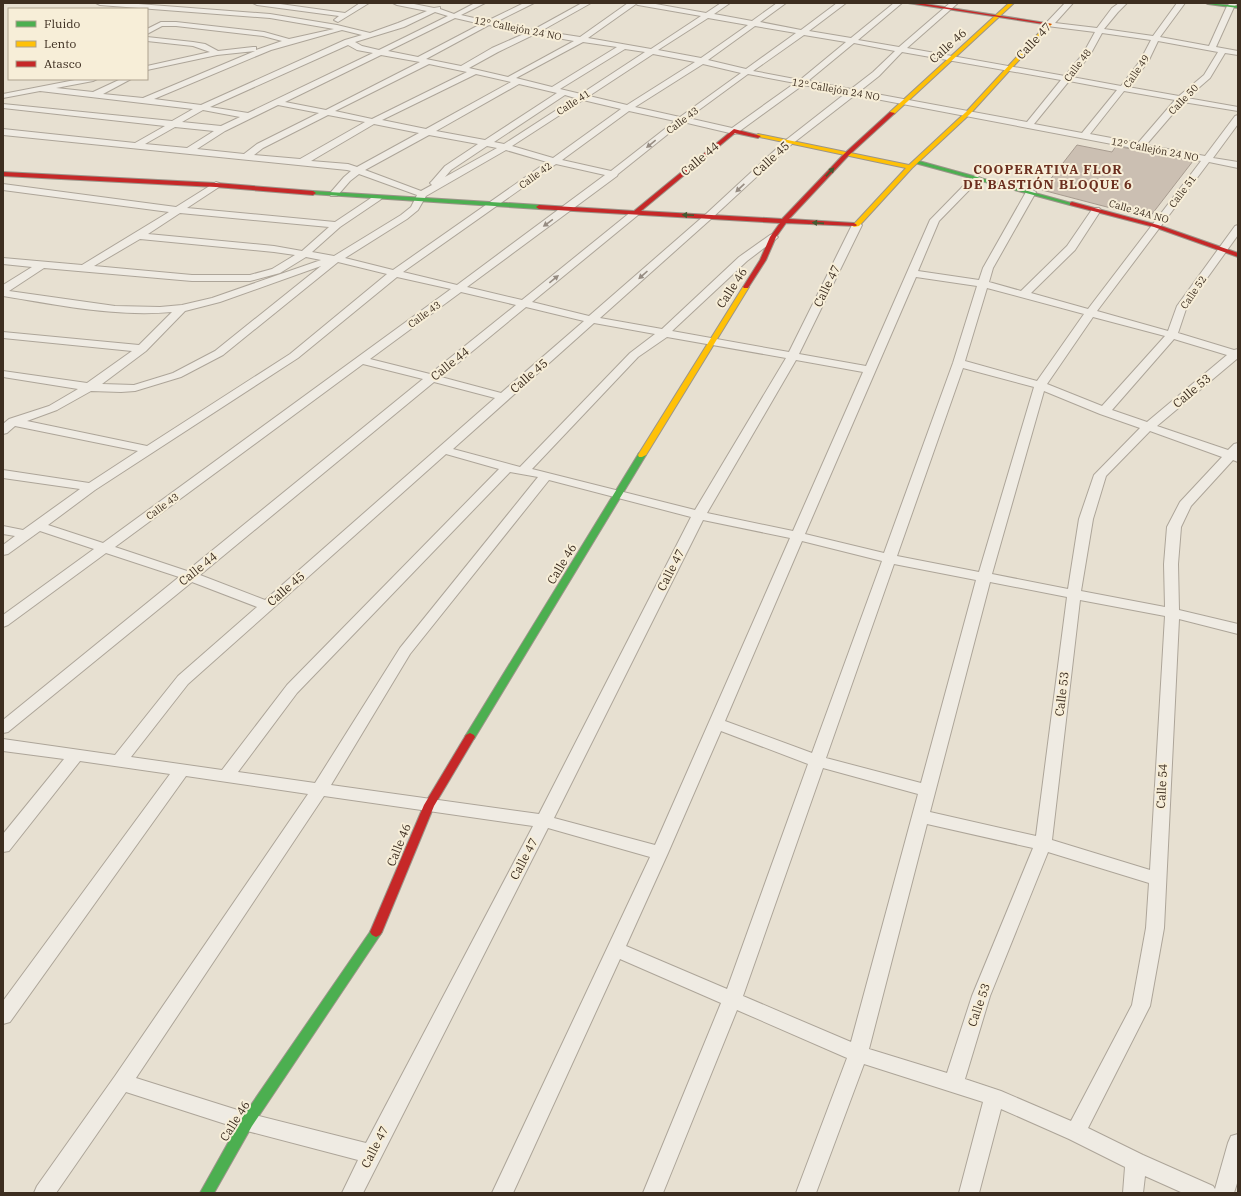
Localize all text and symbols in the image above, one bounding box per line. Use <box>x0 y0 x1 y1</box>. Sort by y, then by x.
legend <box>8 8 148 80</box>
street label: 12° Callejón 24 NO <box>473 14 563 43</box>
text: Fluido <box>44 16 81 31</box>
street label: Calle 47 <box>1013 19 1054 62</box>
street label: Calle 46 <box>926 25 969 66</box>
text: Lento <box>44 36 76 51</box>
street label: Calle 48 <box>1061 46 1094 84</box>
street label: Calle 49 <box>1121 52 1152 90</box>
text: Atasco <box>44 56 82 71</box>
street label: 12° Callejón 24 NO <box>791 75 881 104</box>
street label: Calle 50 <box>1166 81 1201 117</box>
street label: Calle 41 <box>554 87 593 118</box>
street label: Calle 43 <box>663 104 701 137</box>
street label: 12° Callejón 24 NO <box>1110 135 1200 164</box>
street label: Calle 44 <box>678 138 722 179</box>
street label: Calle 45 <box>749 138 792 179</box>
one-way arrow <box>646 139 657 148</box>
street label: Calle 42 <box>516 159 554 192</box>
district label: COOPERATIVA FLOR DE BASTIÓN BLOQUE 6 <box>963 161 1133 193</box>
one-way arrow <box>825 167 835 177</box>
street label: Calle 51 <box>1166 172 1199 210</box>
one-way arrow <box>735 183 745 193</box>
street label: Calle 24A NO <box>1107 197 1170 226</box>
one-way arrow <box>682 212 694 219</box>
one-way arrow <box>543 219 554 227</box>
one-way arrow <box>812 219 824 226</box>
street label: Calle 47 <box>810 262 843 309</box>
street label: Calle 46 <box>713 265 750 311</box>
one-way arrow <box>638 270 648 280</box>
street label: Calle 52 <box>1178 273 1209 311</box>
one-way arrow <box>549 275 560 283</box>
street label: Calle 43 <box>405 298 443 331</box>
street label: Calle 44 <box>427 344 472 384</box>
street label: Calle 45 <box>507 355 551 396</box>
street label: Calle 53 <box>1170 370 1214 411</box>
street label: Calle 43 <box>143 490 181 523</box>
street label: Calle 46 <box>544 541 580 587</box>
street label: Calle 47 <box>654 546 687 593</box>
street label: Calle 44 <box>175 549 220 589</box>
street label: Calle 45 <box>264 568 308 609</box>
street label: Calle 53 <box>1051 671 1072 717</box>
street label: Calle 54 <box>1153 763 1170 809</box>
street label: Calle 46 <box>383 821 414 869</box>
street label: Calle 47 <box>506 835 541 882</box>
street label: Calle 53 <box>964 981 993 1029</box>
street label: Calle 46 <box>216 1098 253 1144</box>
street label: Calle 47 <box>358 1123 391 1170</box>

